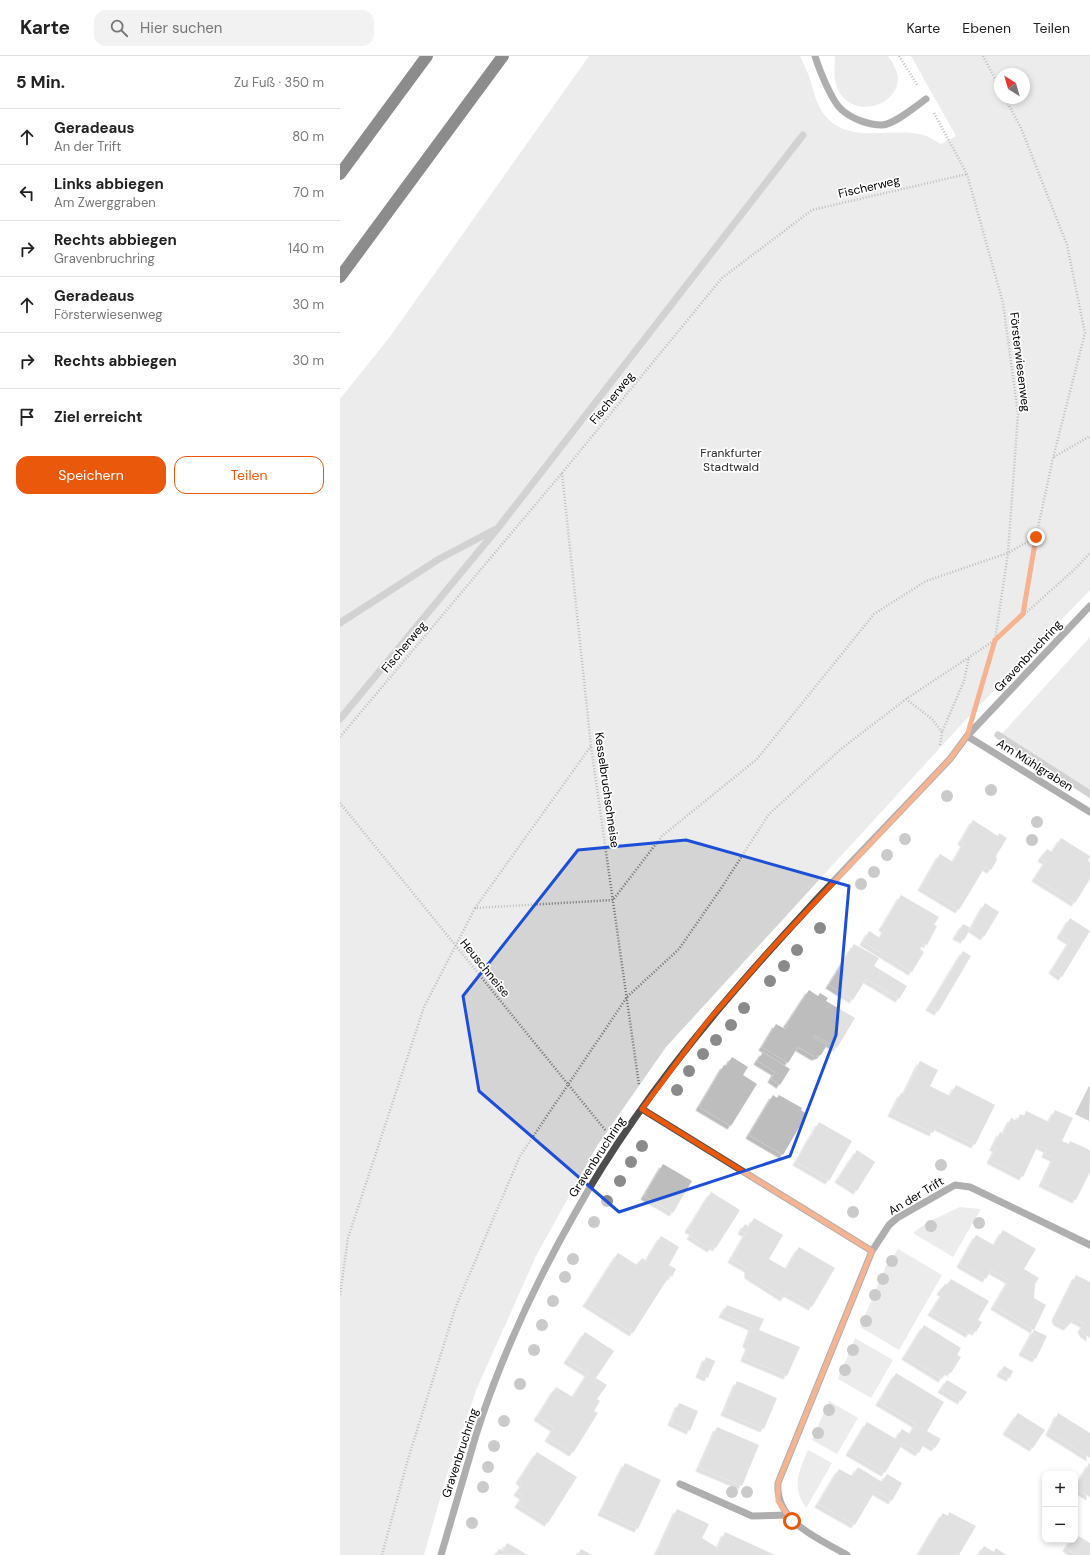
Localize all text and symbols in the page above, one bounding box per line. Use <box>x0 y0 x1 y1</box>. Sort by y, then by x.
search box <box>94 10 374 46</box>
text: Karte <box>20 15 70 40</box>
icon: search <box>108 17 130 39</box>
text: Hier suchen <box>140 18 222 38</box>
text: Karte <box>906 19 940 37</box>
text: Ebenen <box>962 19 1011 37</box>
text: Teilen <box>1033 19 1070 37</box>
north arrow <box>994 68 1030 104</box>
text: 5 Min. <box>16 71 65 93</box>
text: Zu Fuß · 350 m <box>234 74 324 91</box>
text: Geradeaus <box>54 118 135 138</box>
icon: ahead <box>16 126 38 148</box>
text: 80 m <box>292 128 324 145</box>
text: An der Trift <box>54 138 121 155</box>
street label: Fischerweg <box>837 172 902 202</box>
text: Links abbiegen <box>54 174 164 194</box>
icon: left <box>16 182 38 204</box>
text: 70 m <box>293 184 324 201</box>
text: Am Zwerggraben <box>54 194 156 211</box>
text: Rechts abbiegen <box>54 230 177 250</box>
icon: right <box>16 238 38 260</box>
text: 140 m <box>288 240 324 257</box>
text: Gravenbruchring <box>54 250 155 267</box>
text: Geradeaus <box>54 286 135 306</box>
icon: ahead <box>16 294 38 316</box>
text: 30 m <box>292 296 324 313</box>
text: Försterwiesenweg <box>54 306 163 323</box>
street label: Försterwiesenweg <box>1006 311 1034 413</box>
icon: right <box>16 350 38 372</box>
text: Rechts abbiegen <box>54 351 177 371</box>
text: 30 m <box>292 352 324 369</box>
street label: Fischerweg <box>586 368 638 427</box>
icon: arrive <box>16 406 38 428</box>
text: Ziel erreicht <box>54 407 143 427</box>
park label: Frankfurter Stadtwald <box>700 445 762 475</box>
button: Speichern <box>16 456 166 494</box>
button: Teilen <box>174 456 324 494</box>
route end <box>1027 528 1045 546</box>
street label: Gravenbruchring <box>990 616 1066 695</box>
street label: Fischerweg <box>378 618 430 676</box>
street label: Kesselbruchschneise <box>591 731 623 849</box>
street label: Am Mühlgraben <box>994 735 1076 795</box>
street label: Heuschneise <box>456 935 514 1001</box>
street label: Gravenbruchring <box>565 1113 629 1200</box>
street label: An der Trift <box>885 1173 947 1219</box>
street label: Gravenbruchring <box>438 1406 482 1500</box>
map controls <box>1042 1471 1078 1543</box>
button: + <box>1042 1471 1078 1507</box>
button: − <box>1042 1507 1078 1543</box>
route start <box>783 1512 801 1530</box>

